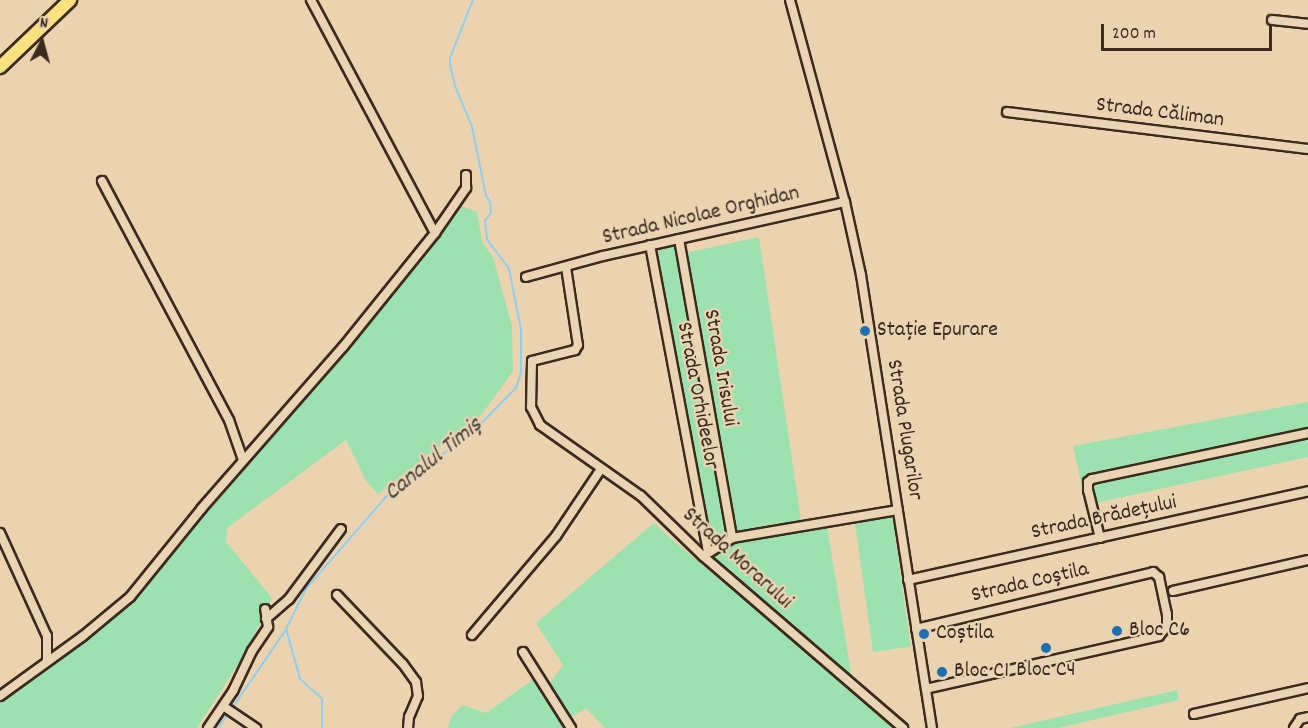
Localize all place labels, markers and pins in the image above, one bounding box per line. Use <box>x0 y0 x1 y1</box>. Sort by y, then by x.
place label: Stație Epurare <box>877 318 998 344</box>
marker: Stație Epurare <box>858 324 872 338</box>
place label: Bloc C6 <box>1129 618 1190 644</box>
place label: Coștila <box>936 621 994 647</box>
marker: Bloc C6 <box>1110 624 1124 638</box>
marker: Coștila <box>917 627 931 641</box>
marker: Bloc C4 <box>1039 641 1053 655</box>
place label: Bloc C4 <box>1016 658 1076 684</box>
place label: Bloc C1 <box>954 659 1009 685</box>
marker: Bloc C1 <box>935 665 949 679</box>

